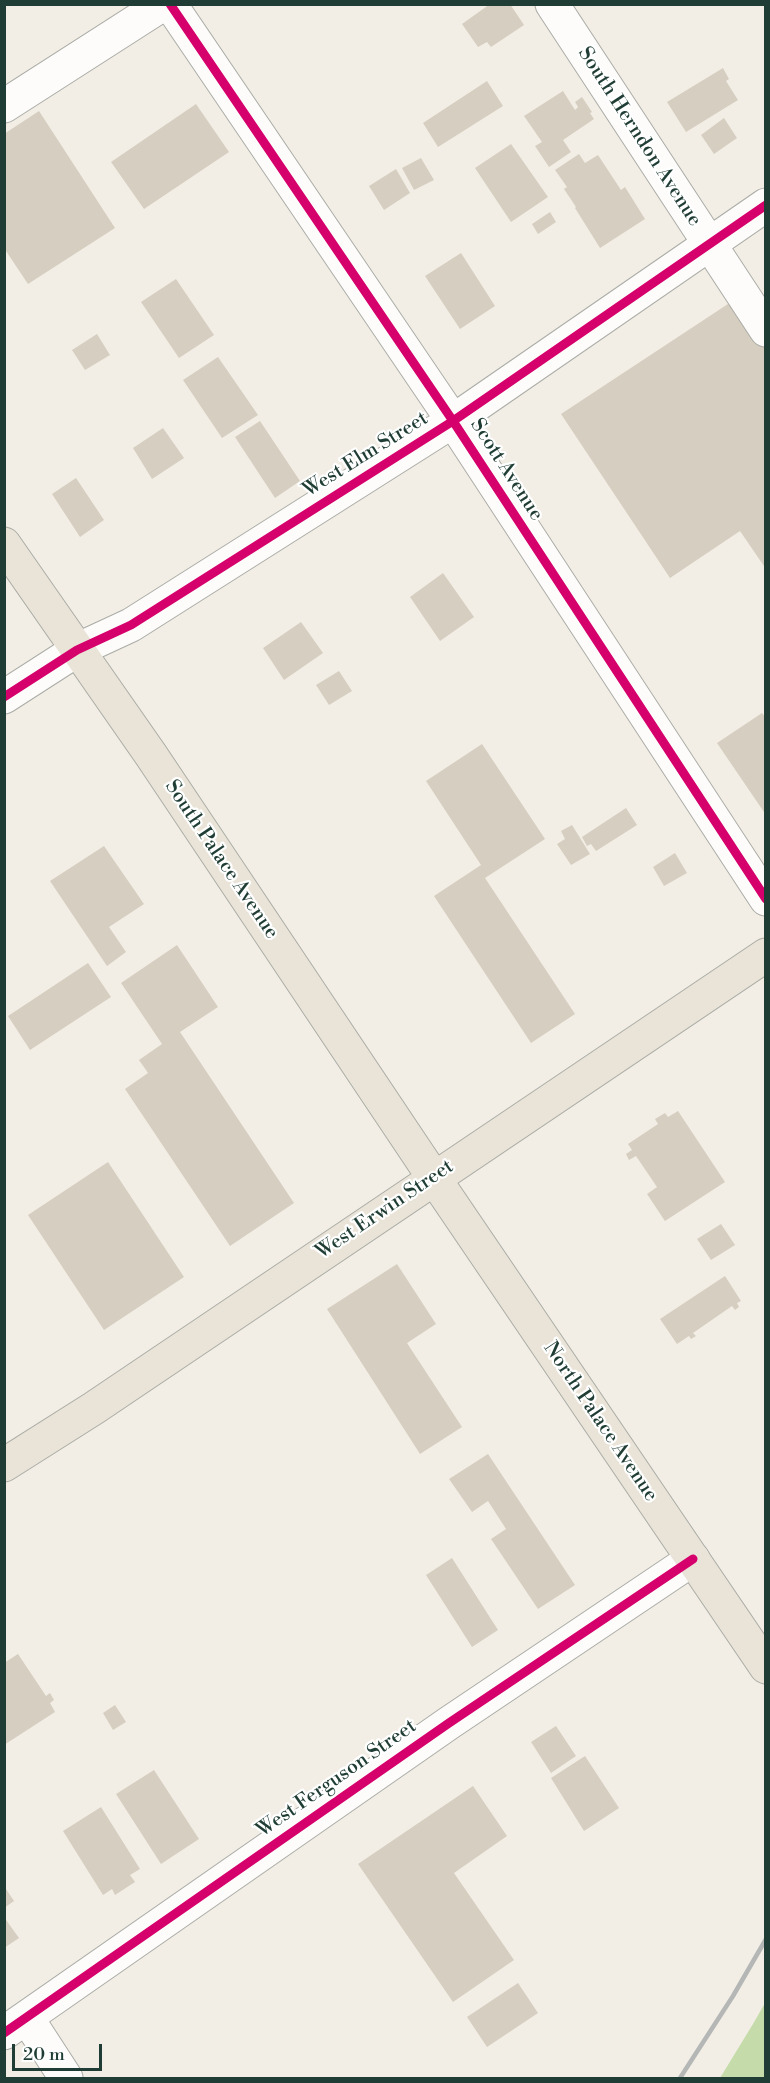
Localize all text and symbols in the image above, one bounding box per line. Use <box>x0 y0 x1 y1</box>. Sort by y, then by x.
street label: South Herndon Avenue <box>572 43 706 231</box>
street label: West Elm Street <box>299 407 433 503</box>
street label: Scott Avenue <box>464 414 548 526</box>
street label: South Palace Avenue <box>159 776 283 944</box>
street label: West Erwin Street <box>312 1155 458 1265</box>
street label: North Palace Avenue <box>538 1338 662 1506</box>
street label: West Ferguson Street <box>252 1715 422 1843</box>
scale bar <box>15 2032 105 2070</box>
text: 20 m <box>23 2043 65 2066</box>

